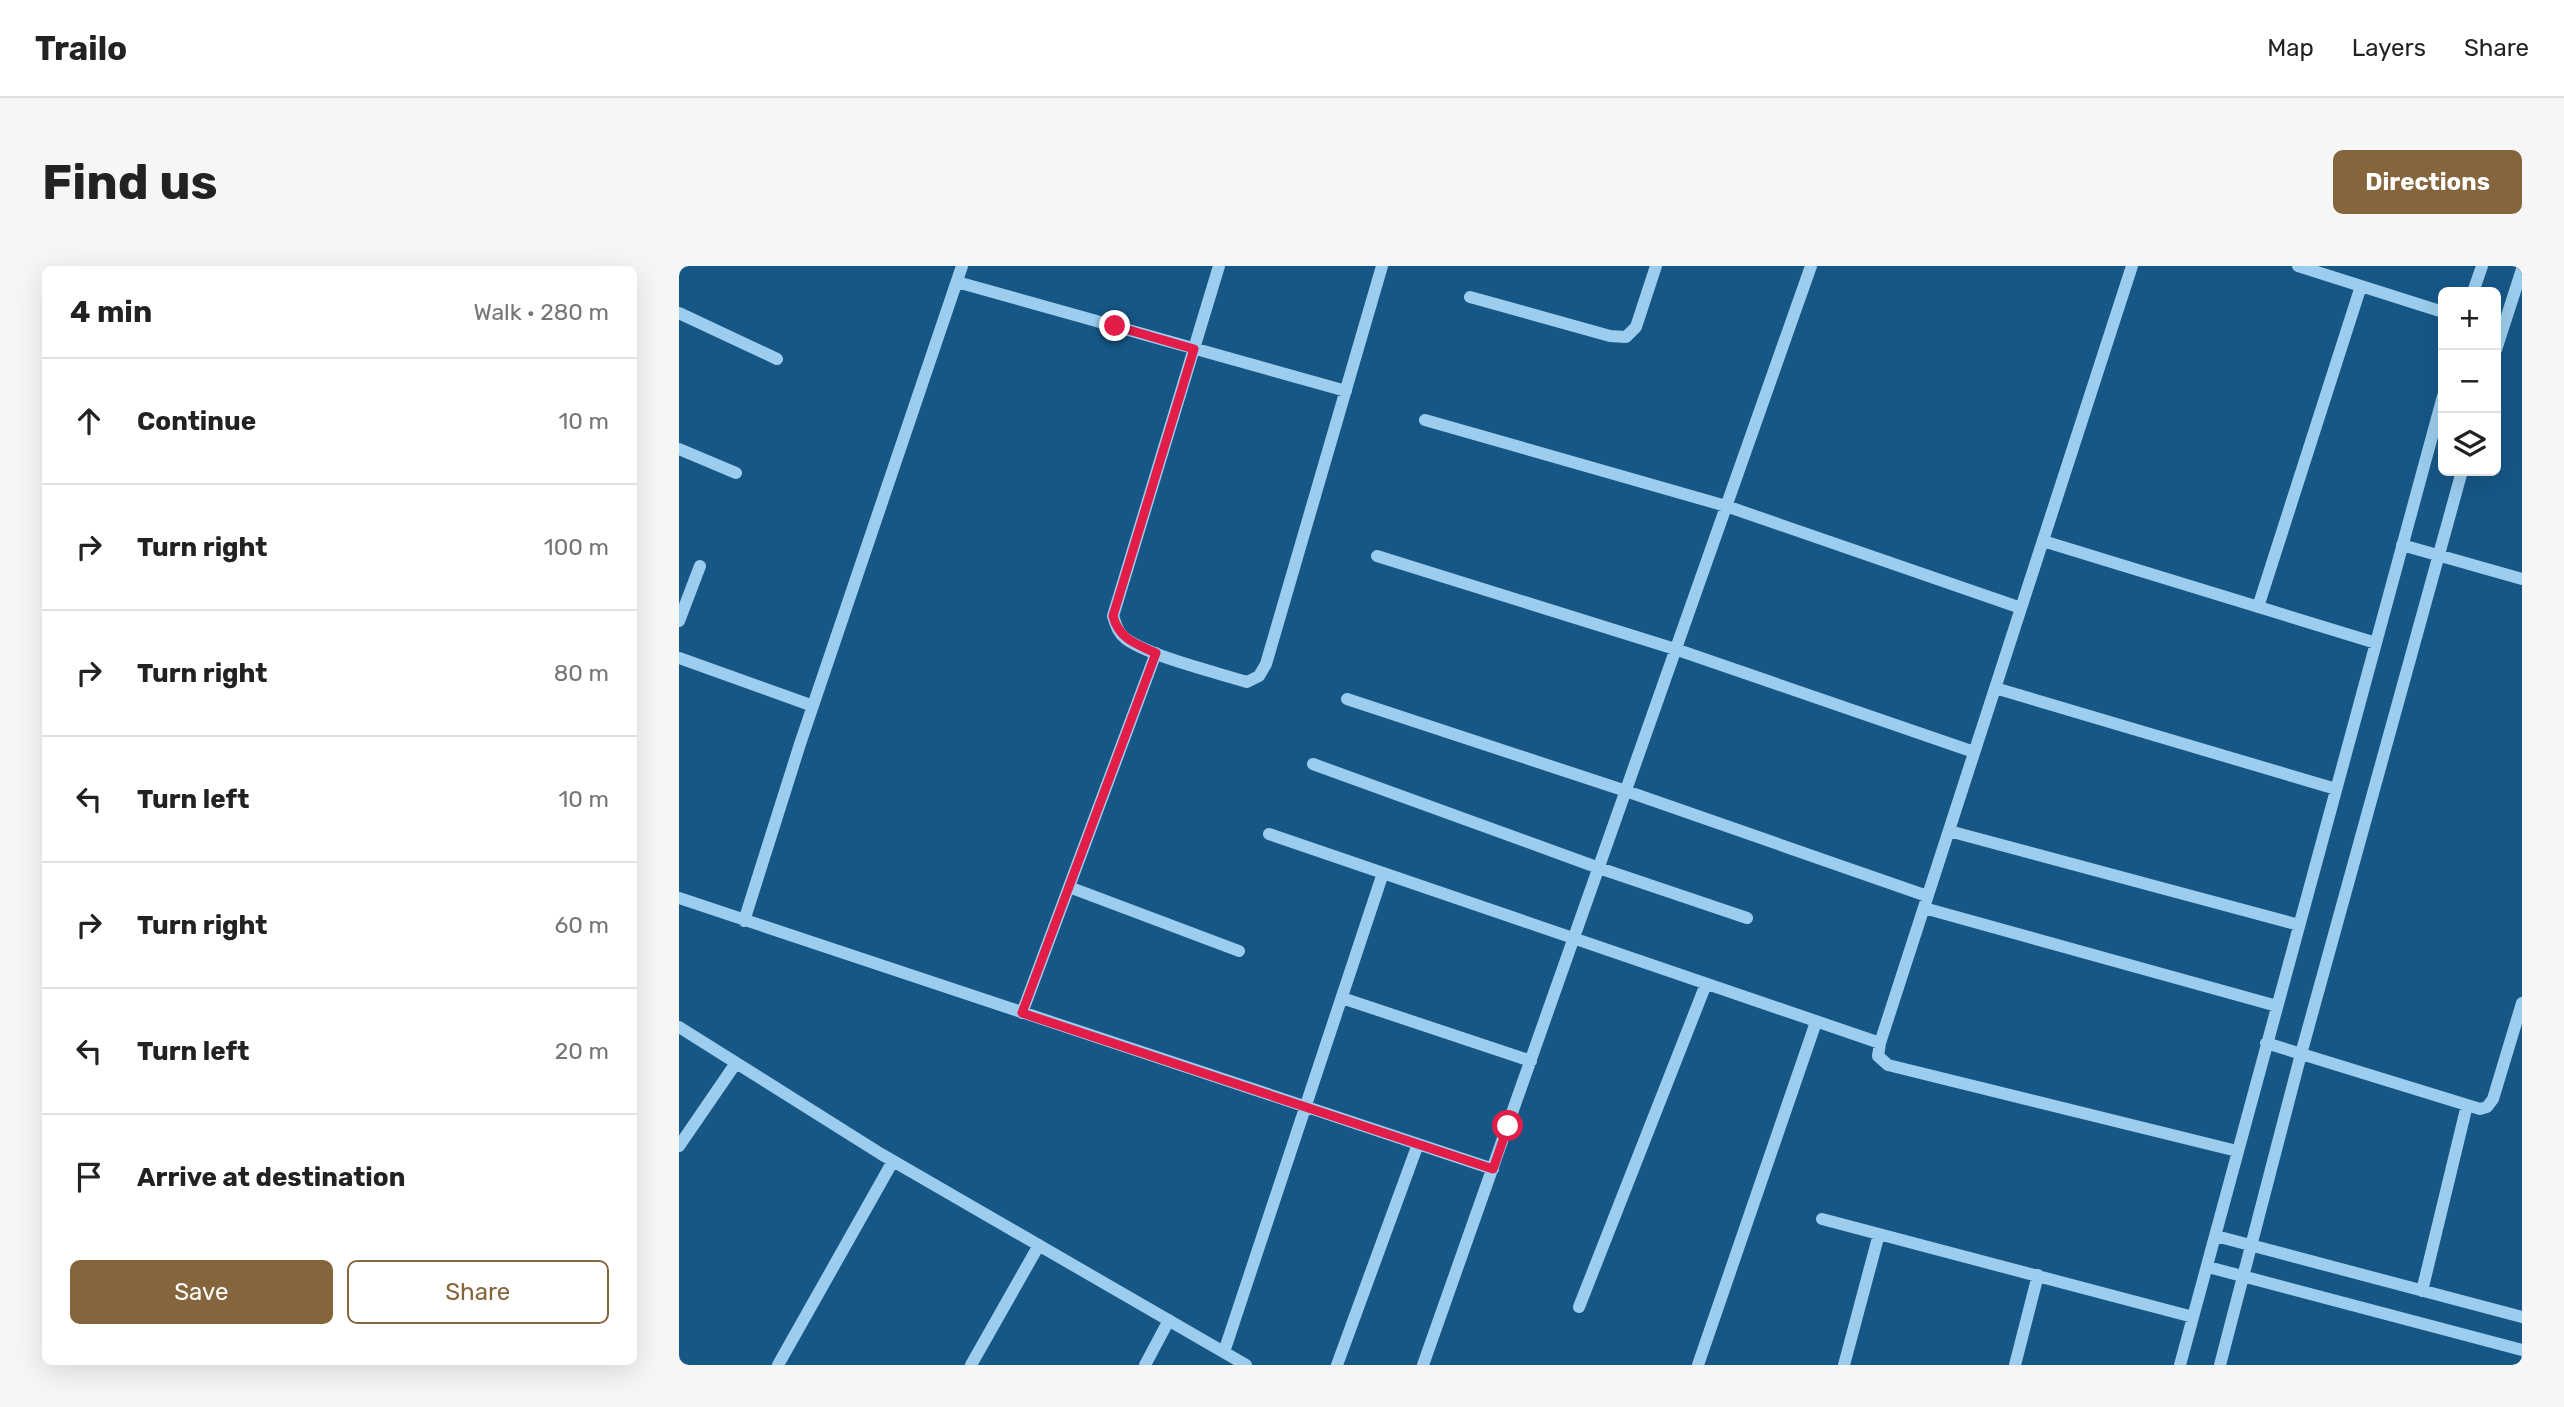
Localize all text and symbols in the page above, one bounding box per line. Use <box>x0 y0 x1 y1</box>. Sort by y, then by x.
text: Trailo <box>35 29 127 68</box>
text: Map <box>2267 34 2314 62</box>
text: Layers <box>2352 34 2426 62</box>
text: Share <box>2464 34 2529 62</box>
button: Directions <box>2333 150 2522 214</box>
text: Find us <box>42 153 218 211</box>
map controls <box>2438 287 2501 476</box>
button: + <box>2438 287 2501 350</box>
text: 4 min <box>70 294 152 330</box>
text: Walk · 280 m <box>473 298 609 326</box>
route end <box>1099 310 1130 341</box>
button: − <box>2438 350 2501 413</box>
icon: ahead <box>70 402 108 440</box>
text: Continue <box>137 406 256 437</box>
text: 10 m <box>558 407 609 435</box>
button: layers <box>2438 413 2501 476</box>
icon: right <box>70 528 108 566</box>
text: Turn right <box>137 532 267 563</box>
text: 100 m <box>544 533 609 561</box>
icon: right <box>70 654 108 692</box>
text: Turn right <box>137 658 267 689</box>
text: 80 m <box>554 659 609 687</box>
icon: left <box>70 780 108 818</box>
text: Turn left <box>137 784 249 815</box>
text: 10 m <box>558 785 609 813</box>
icon: right <box>70 906 108 944</box>
text: Turn right <box>137 910 267 941</box>
text: 60 m <box>554 911 609 939</box>
icon: left <box>70 1032 108 1070</box>
text: Turn left <box>137 1036 249 1067</box>
text: 20 m <box>555 1037 609 1065</box>
route start <box>1492 1110 1523 1141</box>
icon: arrive <box>70 1158 108 1196</box>
text: Arrive at destination <box>137 1162 405 1193</box>
button: Save <box>70 1260 333 1324</box>
button: Share <box>347 1260 609 1324</box>

